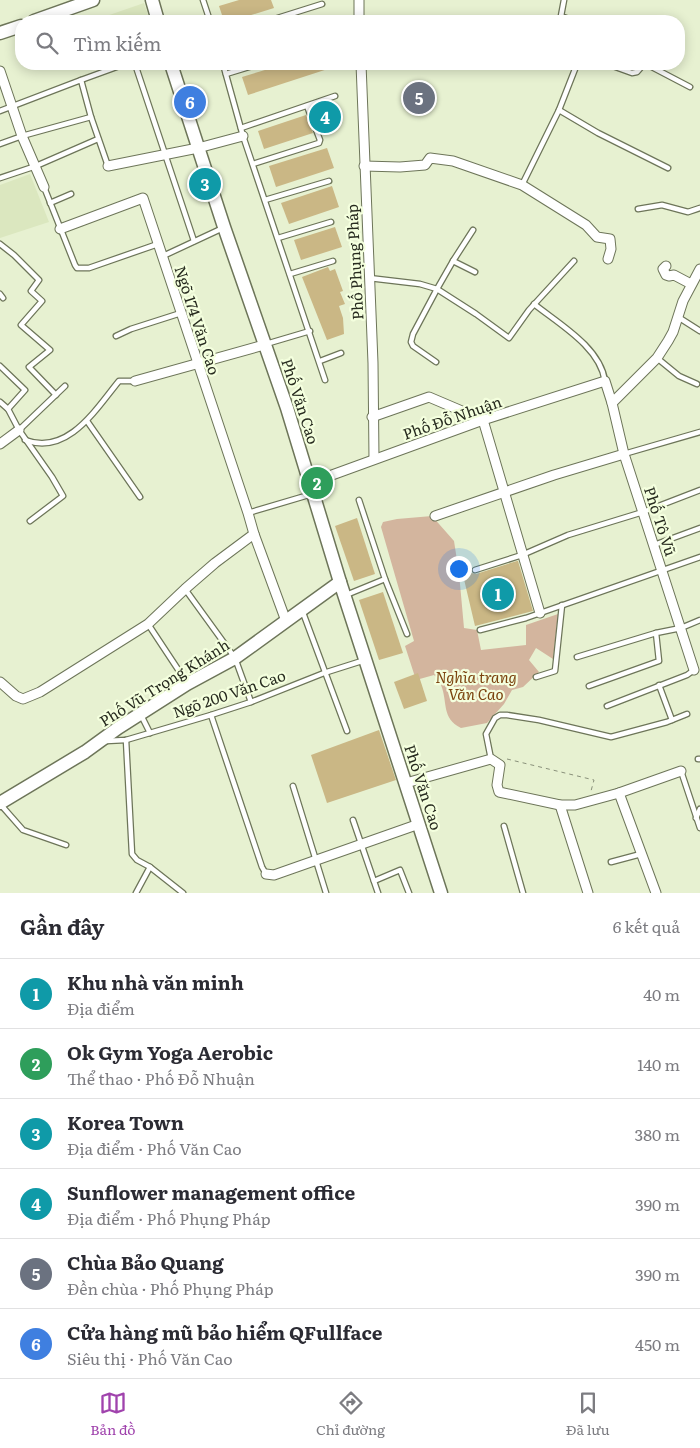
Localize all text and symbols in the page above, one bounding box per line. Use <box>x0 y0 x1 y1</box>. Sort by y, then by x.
search box <box>15 15 685 70</box>
icon: search <box>33 29 61 57</box>
text: Tìm kiếm <box>73 29 161 57</box>
pin: 5 <box>403 79 435 117</box>
pin: 6 <box>174 83 206 121</box>
pin: 4 <box>309 98 341 136</box>
pin: 3 <box>189 165 221 203</box>
street label: Phố Phụng Pháp <box>339 203 369 321</box>
street label: Ngõ 174 Văn Cao <box>170 262 227 378</box>
street label: Phố Văn Cao <box>276 355 326 447</box>
street label: Phố Đỗ Nhuận <box>399 389 505 445</box>
pin: 2 <box>301 464 333 502</box>
street label: Phố Tô Vũ <box>639 483 683 559</box>
your location <box>446 556 472 582</box>
pin: 1 <box>482 575 514 613</box>
street label: Phố Vũ Trọng Khánh <box>94 633 234 731</box>
street label: Ngõ 200 Văn Cao <box>169 663 289 723</box>
park label: Nghĩa trang Văn Cao <box>435 665 517 705</box>
street label: Phố Văn Cao <box>399 741 449 833</box>
text: Gần đây <box>20 910 104 941</box>
text: 6 kết quả <box>613 914 680 938</box>
text: Khu nhà văn minh <box>67 968 244 996</box>
text: 1 <box>33 982 39 1006</box>
text: 40 m <box>643 982 680 1006</box>
text: Địa điểm <box>67 996 135 1020</box>
text: Ok Gym Yoga Aerobic <box>67 1038 273 1066</box>
text: 2 <box>32 1052 40 1076</box>
text: 140 m <box>637 1052 680 1076</box>
text: Thể thao · Phố Đỗ Nhuận <box>67 1066 255 1090</box>
text: Korea Town <box>67 1108 184 1136</box>
text: 3 <box>32 1122 40 1146</box>
text: 380 m <box>635 1122 680 1146</box>
text: Địa điểm · Phố Văn Cao <box>67 1136 242 1160</box>
text: Sunflower management office <box>67 1178 355 1206</box>
text: 4 <box>31 1192 41 1216</box>
text: 390 m <box>635 1192 680 1216</box>
text: Địa điểm · Phố Phụng Pháp <box>67 1206 271 1230</box>
text: Chùa Bảo Quang <box>67 1248 224 1276</box>
text: 5 <box>32 1262 40 1286</box>
text: 390 m <box>635 1262 680 1286</box>
text: Đền chùa · Phố Phụng Pháp <box>67 1276 274 1300</box>
text: Cửa hàng mũ bảo hiểm QFullface <box>67 1318 383 1346</box>
text: 6 <box>31 1332 41 1356</box>
text: 450 m <box>635 1332 680 1356</box>
text: Siêu thị · Phố Văn Cao <box>67 1346 233 1370</box>
tab: Bản đồ <box>90 1389 135 1439</box>
tab: Chỉ đường <box>316 1389 385 1439</box>
tab: Đã lưu <box>566 1389 610 1439</box>

